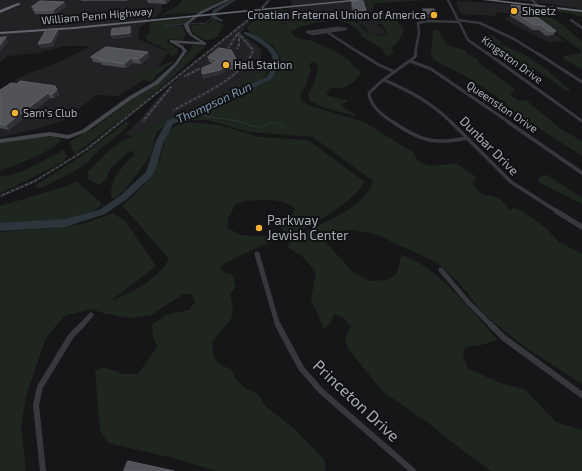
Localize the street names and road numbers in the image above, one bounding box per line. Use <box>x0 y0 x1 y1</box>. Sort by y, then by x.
street label: William Penn Highway <box>41 5 153 27</box>
street label: Kingston Drive <box>479 33 545 87</box>
street label: Queenston Drive <box>464 78 540 136</box>
street label: Dunbar Drive <box>456 113 522 179</box>
street label: Princeton Drive <box>309 356 403 446</box>

